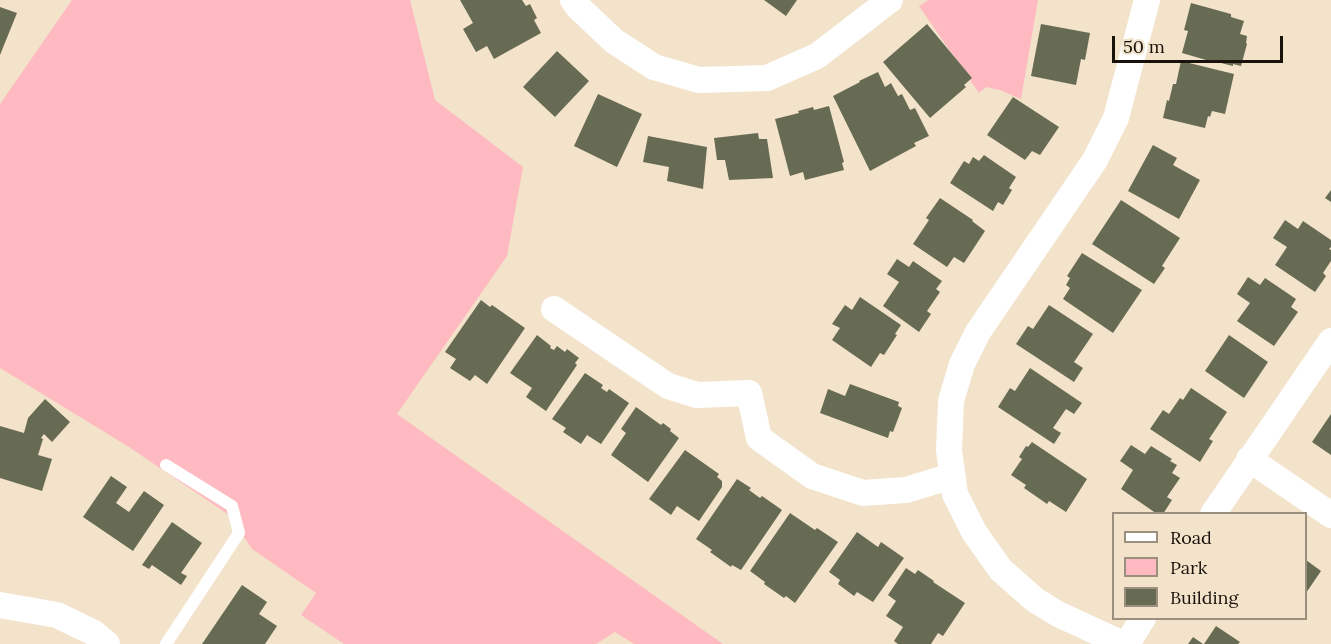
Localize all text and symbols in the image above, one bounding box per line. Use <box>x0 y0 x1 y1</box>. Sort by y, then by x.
scale bar <box>1115 24 1286 62</box>
text: 50 m <box>1123 35 1165 58</box>
legend <box>1112 512 1307 620</box>
text: Road <box>1170 526 1212 549</box>
text: Park <box>1170 556 1207 579</box>
text: Building <box>1170 586 1238 609</box>

